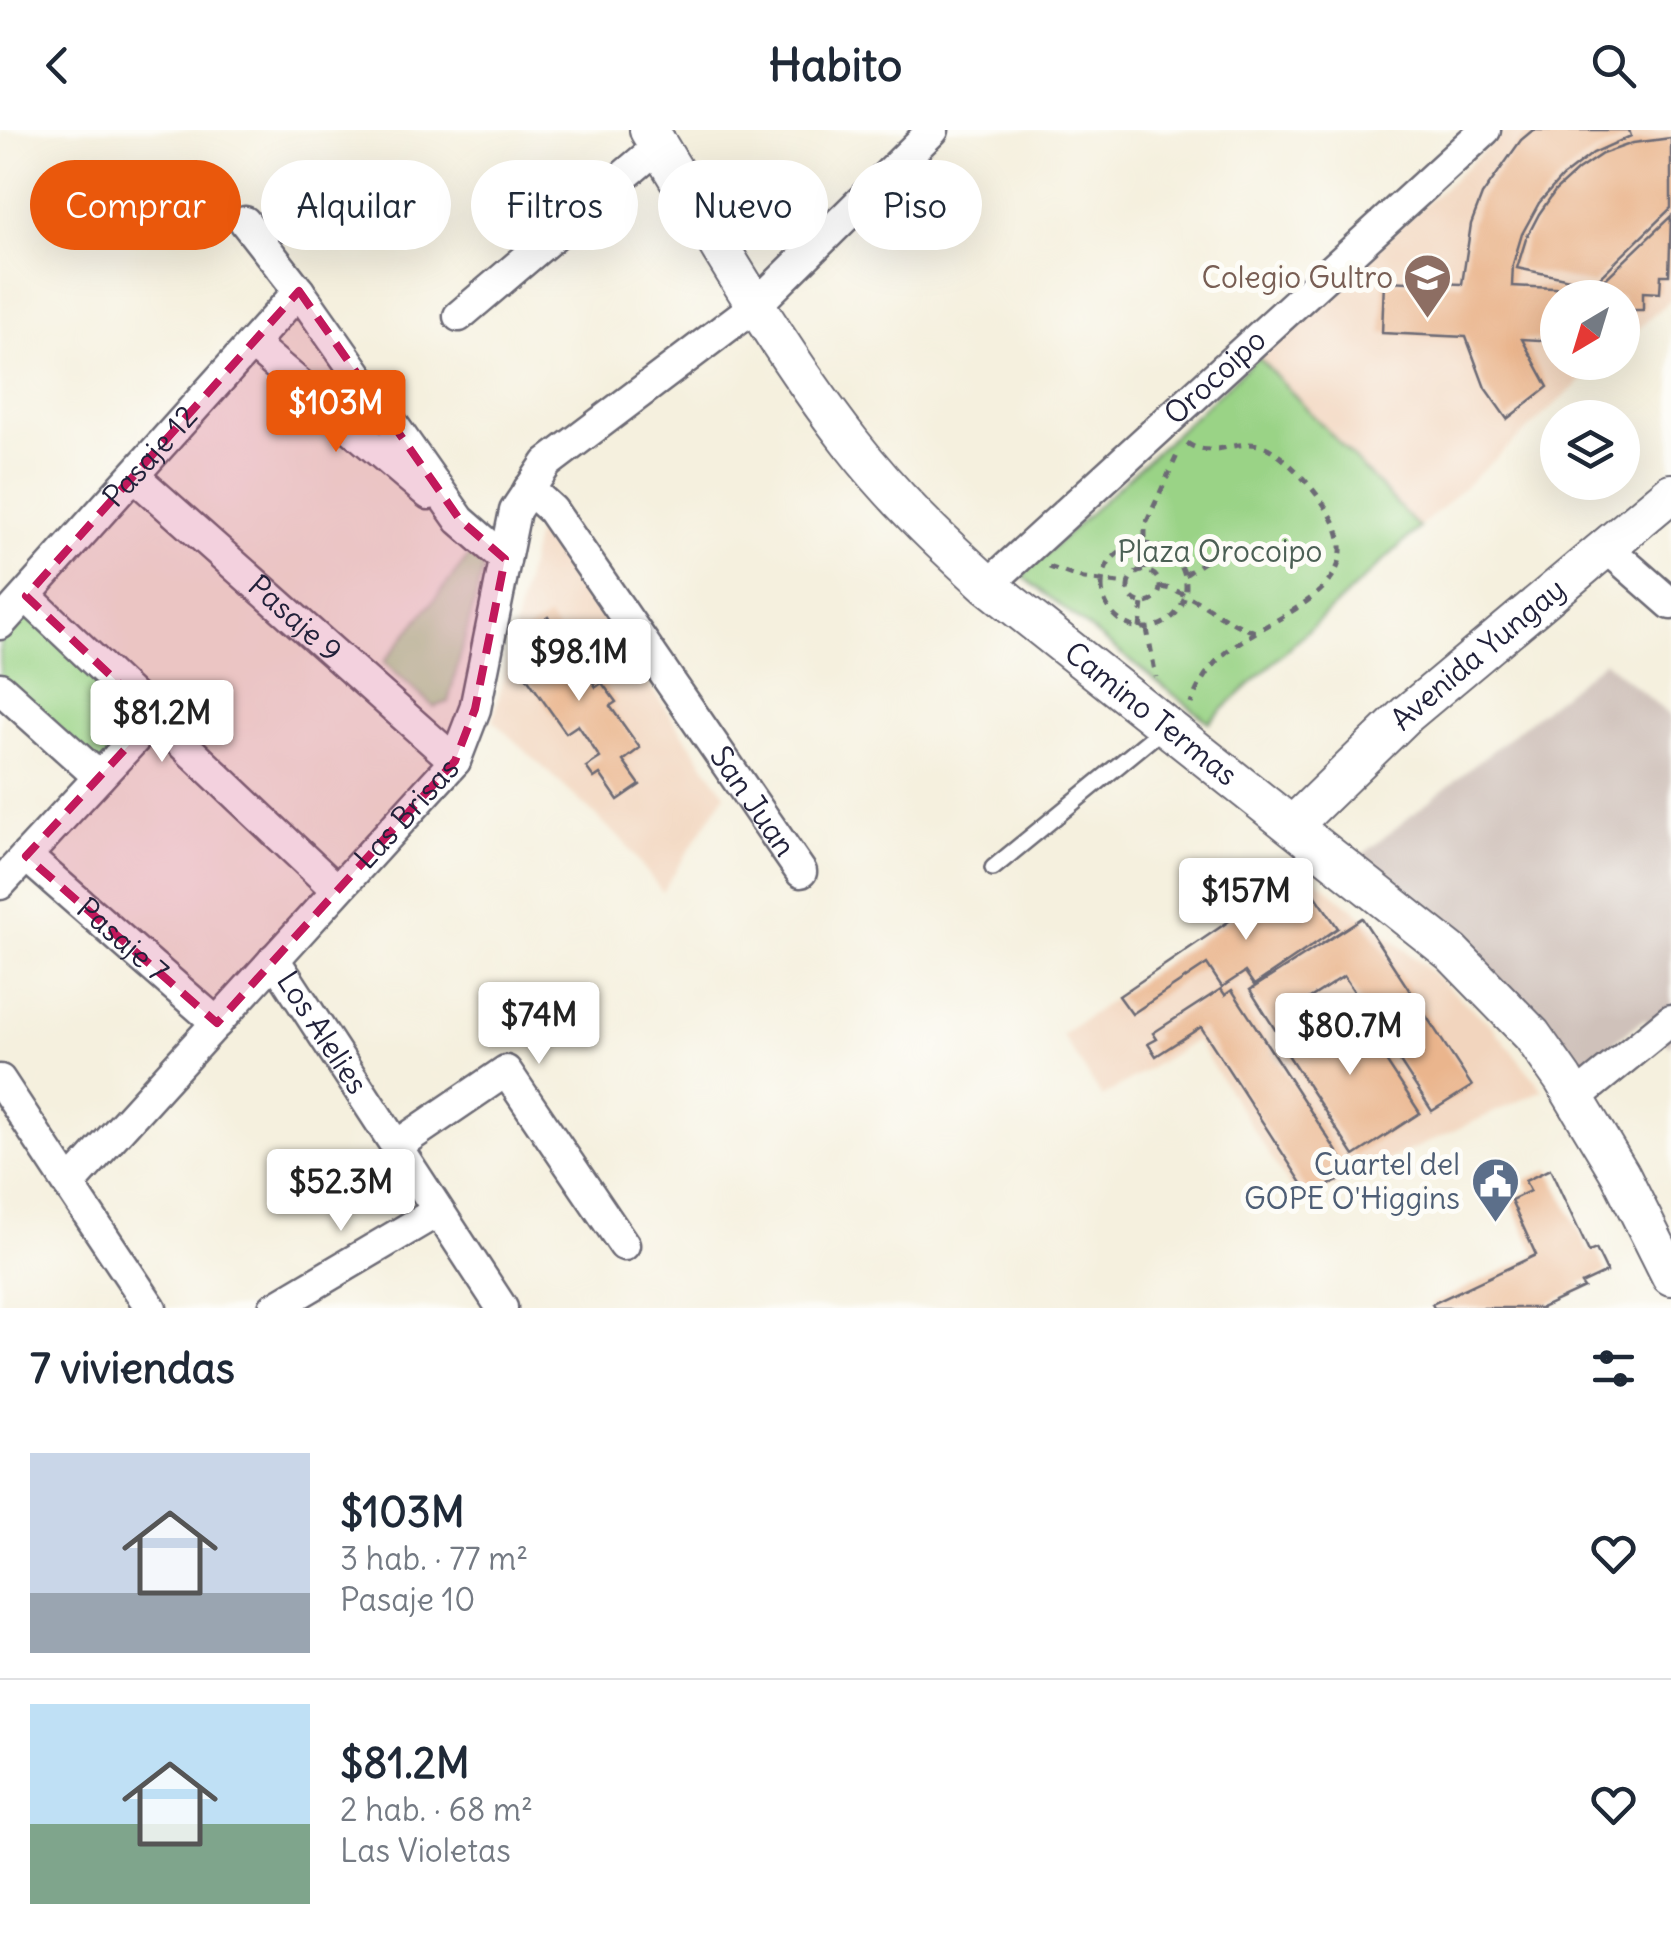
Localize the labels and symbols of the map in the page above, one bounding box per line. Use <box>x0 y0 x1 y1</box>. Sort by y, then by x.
school or university icon: Colegio Gultro <box>1402 252 1454 320</box>
place label: Colegio Gultro <box>1202 258 1393 296</box>
north arrow <box>1540 280 1640 380</box>
street label: Orocoipo <box>1156 320 1273 432</box>
pin: $103M <box>266 370 406 455</box>
street label: Pasaje 12 <box>94 397 205 515</box>
park label: Plaza Orocoipo <box>1118 532 1322 570</box>
street label: Pasaje 9 <box>241 566 350 670</box>
street label: Avenida Yungay <box>1382 570 1573 738</box>
pin: $98.1M <box>498 619 660 704</box>
street label: Camino Termas <box>1057 633 1245 793</box>
pin: $81.2M <box>81 680 243 765</box>
street label: San Juan <box>702 739 805 863</box>
street label: Las Brisas <box>346 749 467 876</box>
pin: $157M <box>1176 858 1316 943</box>
street label: Pasaje 7 <box>69 889 177 990</box>
street label: Los Alelies <box>269 964 377 1101</box>
pin: $74M <box>480 982 598 1067</box>
pin: $80.7M <box>1269 993 1431 1078</box>
place label: Cuartel del GOPE O'Higgins <box>1244 1145 1460 1217</box>
pin: $52.3M <box>260 1149 422 1234</box>
public building icon: Cuartel del GOPE O'Higgins <box>1469 1156 1521 1224</box>

